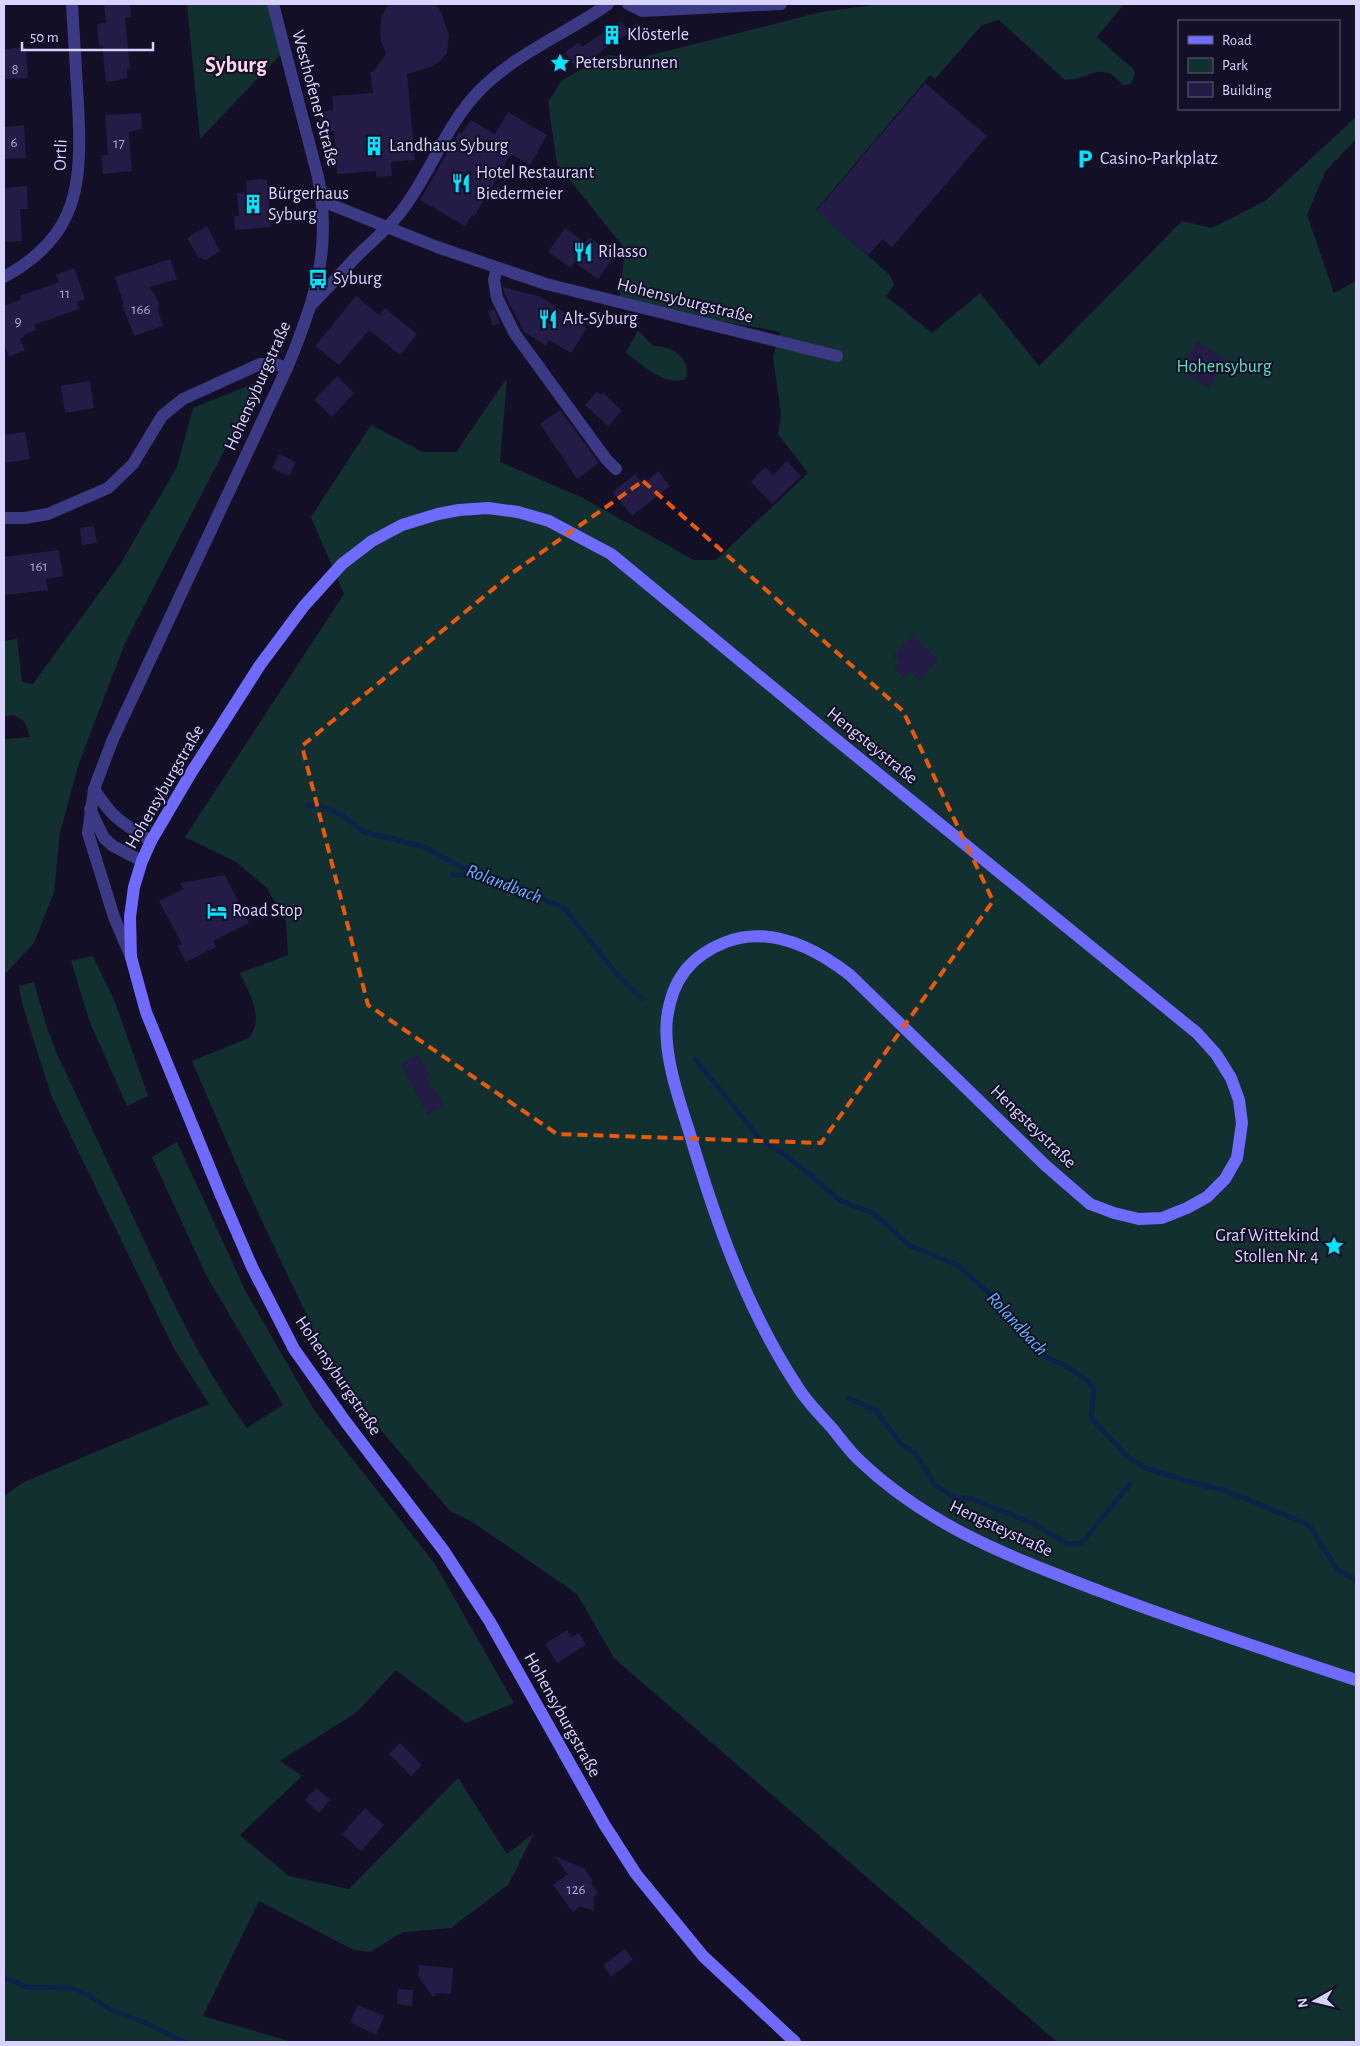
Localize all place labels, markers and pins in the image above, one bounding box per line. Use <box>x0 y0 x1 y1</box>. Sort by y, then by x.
building icon: Klösterle <box>601 24 623 46</box>
place label: Klösterle <box>627 26 689 44</box>
place icon: Petersbrunnen <box>549 52 571 74</box>
place label: Petersbrunnen <box>575 54 678 72</box>
building icon: Landhaus Syburg <box>363 135 385 157</box>
place label: Landhaus Syburg <box>389 137 509 155</box>
parking icon: Casino-Parkplatz <box>1074 148 1096 170</box>
place label: Casino-Parkplatz <box>1100 150 1218 168</box>
place label: Hotel Restaurant Biedermeier <box>476 164 594 203</box>
restaurant icon: Hotel Restaurant Biedermeier <box>450 172 472 194</box>
place label: Bürgerhaus Syburg <box>268 185 349 224</box>
building icon: Bürgerhaus Syburg <box>242 193 264 215</box>
restaurant icon: Rilasso <box>572 241 594 263</box>
place label: Rilasso <box>598 243 647 261</box>
bus stop icon: Syburg <box>307 268 329 290</box>
place label: Syburg <box>333 270 382 288</box>
restaurant icon: Alt-Syburg <box>537 308 559 330</box>
place label: Alt-Syburg <box>563 310 638 328</box>
hotel icon: Road Stop <box>206 900 228 922</box>
place label: Road Stop <box>232 902 303 920</box>
place label: Graf Wittekind Stollen Nr. 4 <box>1215 1227 1319 1266</box>
place icon: Graf Wittekind Stollen Nr. 4 <box>1323 1235 1345 1257</box>

